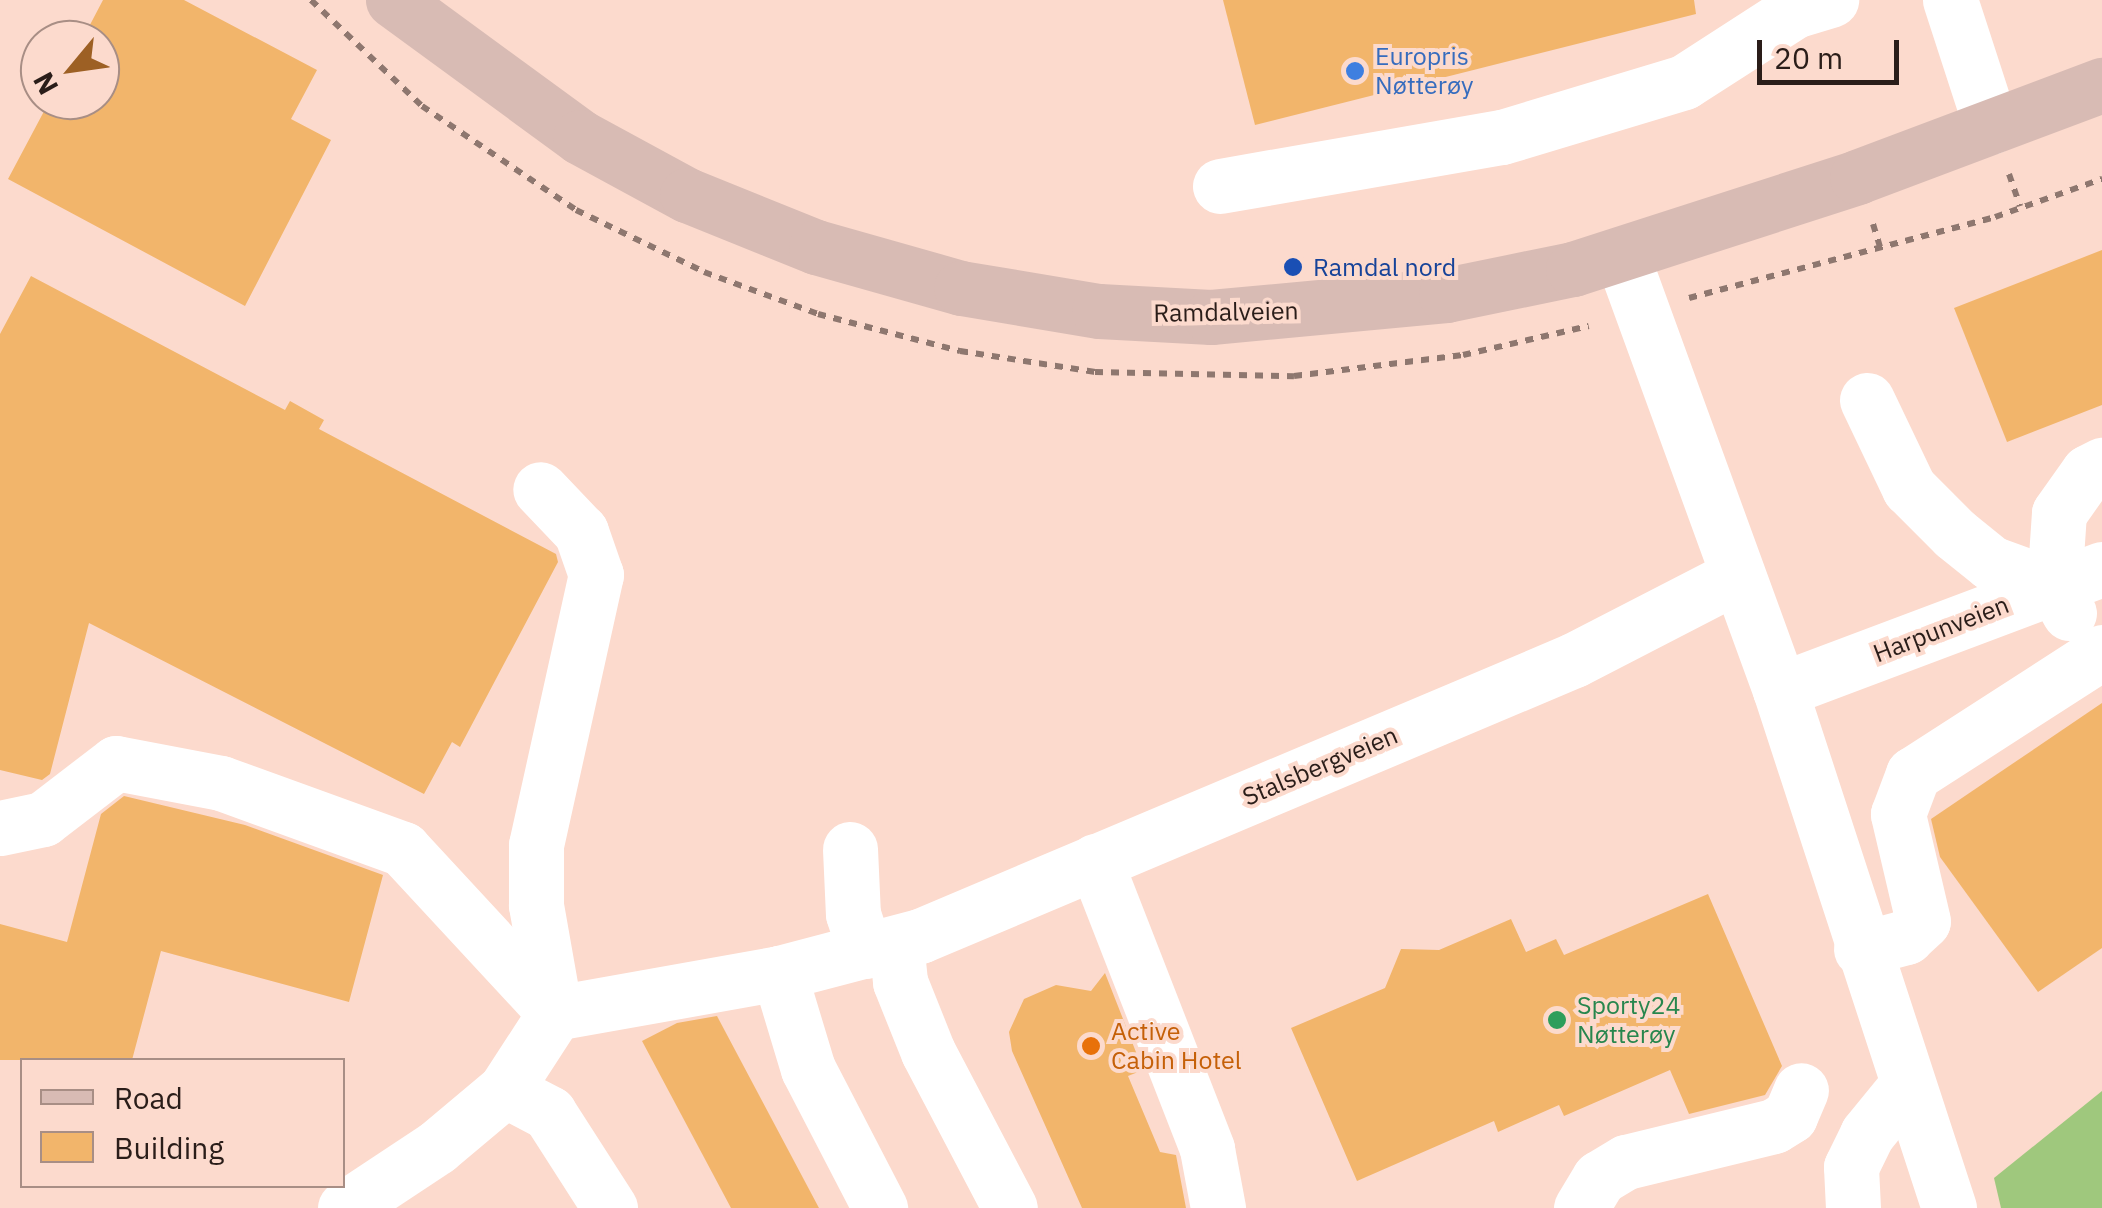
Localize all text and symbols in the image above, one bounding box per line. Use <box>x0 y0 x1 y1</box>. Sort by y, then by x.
north arrow <box>20 20 120 120</box>
scale bar <box>1762 20 1904 82</box>
text: 20 m <box>1774 38 1843 77</box>
place label: Europris Nøtterøy <box>1375 42 1473 101</box>
marker: Europris Nøtterøy <box>1344 60 1366 82</box>
text: N <box>24 66 66 102</box>
place label: Ramdal nord <box>1313 252 1456 282</box>
marker: Ramdal nord <box>1282 256 1304 278</box>
street label: Ramdalveien <box>1153 296 1299 328</box>
street label: Harpunveien <box>1869 589 2013 669</box>
street label: Stalsbergveien <box>1238 720 1402 812</box>
place label: Sporty24 Nøtterøy <box>1577 991 1681 1050</box>
marker: Sporty24 Nøtterøy <box>1546 1009 1568 1031</box>
place label: Active Cabin Hotel <box>1111 1017 1242 1076</box>
marker: Active Cabin Hotel <box>1080 1035 1102 1057</box>
legend <box>20 1058 345 1188</box>
text: Road <box>114 1078 183 1117</box>
text: Building <box>114 1128 224 1167</box>

